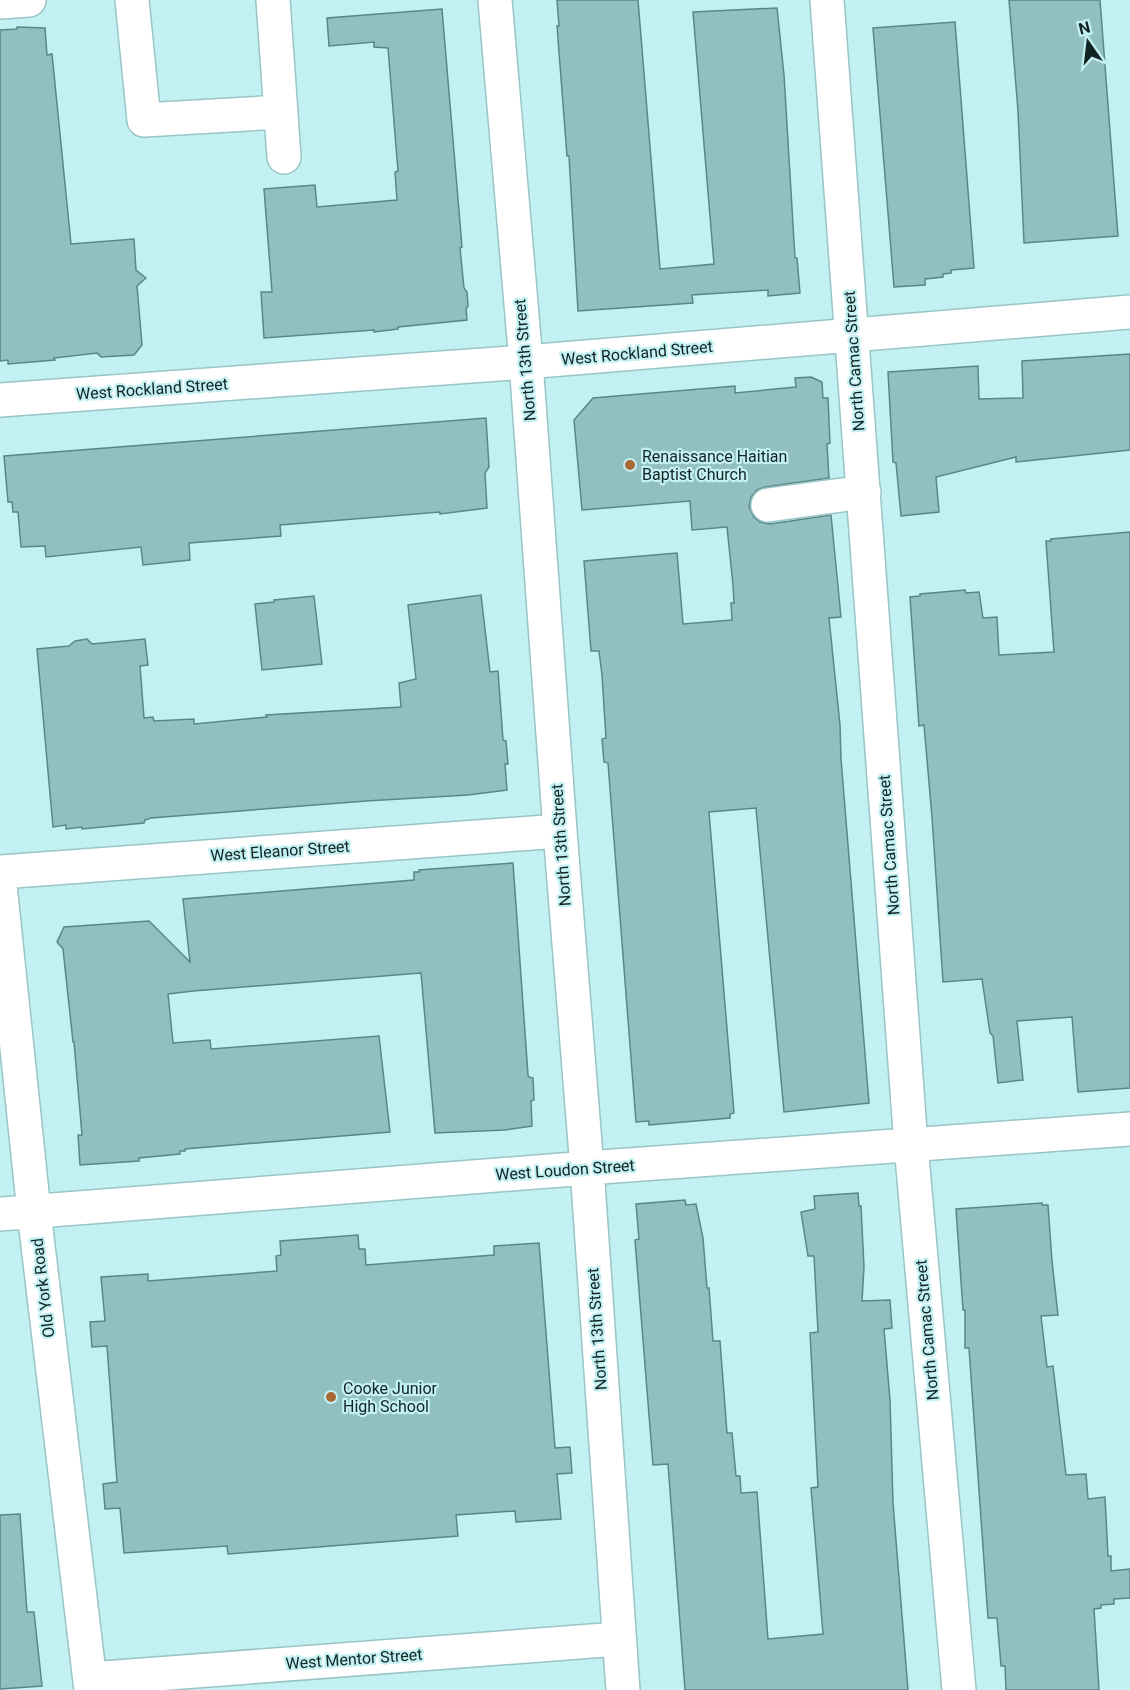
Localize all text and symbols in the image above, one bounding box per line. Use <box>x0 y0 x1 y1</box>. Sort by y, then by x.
north arrow <box>1058 12 1118 72</box>
text: N <box>1077 17 1092 39</box>
street label: North Camac Street <box>840 290 868 432</box>
street label: North 13th Street <box>510 298 540 422</box>
street label: West Rockland Street <box>560 337 714 369</box>
street label: West Rockland Street <box>76 374 228 404</box>
place label: Renaissance Haitian Baptist Church <box>642 447 787 484</box>
marker: Renaissance Haitian Baptist Church <box>623 458 637 472</box>
street label: North Camac Street <box>875 774 903 916</box>
street label: North 13th Street <box>547 783 575 907</box>
street label: West Eleanor Street <box>210 837 350 865</box>
street label: West Loudon Street <box>495 1156 635 1184</box>
street label: Old York Road <box>27 1237 59 1339</box>
street label: North Camac Street <box>911 1259 943 1401</box>
street label: North 13th Street <box>583 1267 611 1391</box>
place label: Cooke Junior High School <box>343 1379 438 1416</box>
marker: Cooke Junior High School <box>324 1390 338 1404</box>
street label: West Mentor Street <box>285 1645 423 1673</box>

